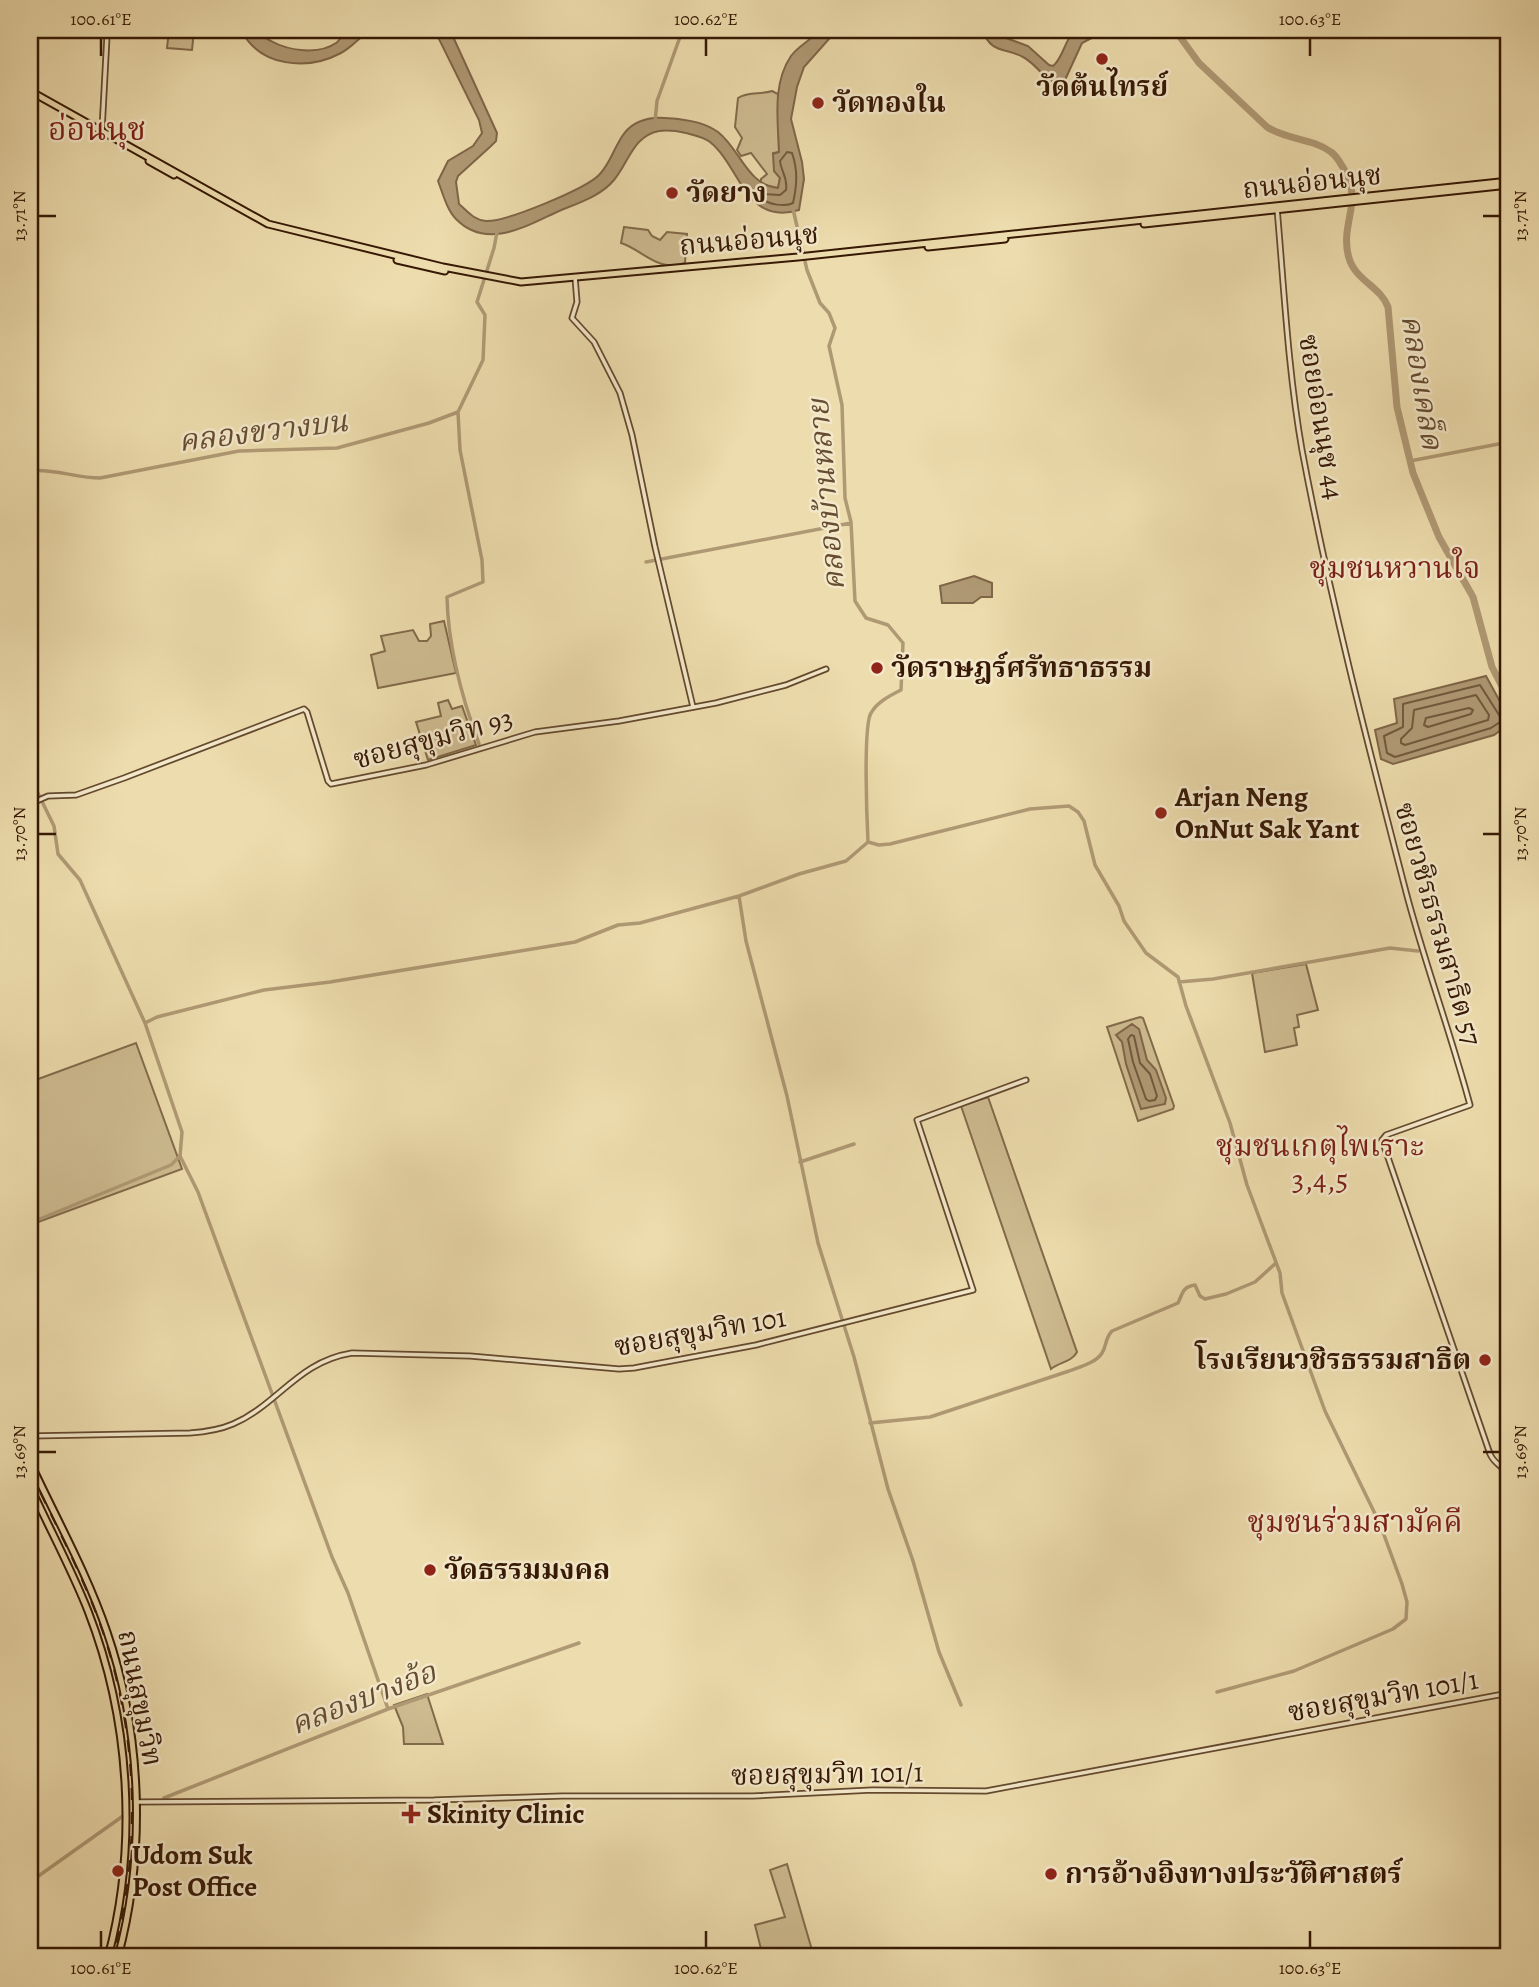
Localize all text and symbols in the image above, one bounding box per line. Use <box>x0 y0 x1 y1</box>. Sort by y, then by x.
text: 100.61°E <box>70 7 132 31</box>
text: 100.62°E <box>674 7 738 31</box>
text: 100.63°E <box>1279 7 1341 31</box>
marker: วัดต้นไทรย์ <box>1094 51 1110 67</box>
place label: วัดต้นไทรย์ <box>1036 67 1169 106</box>
place label: วัดทองใน <box>832 83 946 122</box>
marker: วัดทองใน <box>810 95 826 111</box>
district label: อ่อนนุช <box>48 107 146 151</box>
street label: ถนนอ่อนนุช <box>1240 156 1384 208</box>
place label: วัดยาง <box>686 174 767 212</box>
marker: วัดยาง <box>664 185 680 201</box>
text: 13.71°N <box>7 190 31 242</box>
text: 13.71°N <box>1508 190 1532 242</box>
street label: ถนนอ่อนนุช <box>678 215 820 265</box>
water label: คลองเคล็ด <box>1392 312 1453 453</box>
street label: ซอยอ่อนนุช 44 <box>1289 332 1353 502</box>
water label: คลองบ้านหลาย <box>798 395 854 592</box>
water label: คลองขวางบน <box>176 401 350 461</box>
district label: ชุมชนหวานใจ <box>1310 547 1480 588</box>
place label: วัดราษฎร์ศรัทธาธรรม <box>891 649 1152 687</box>
marker: วัดราษฎร์ศรัทธาธรรม <box>869 660 885 676</box>
street label: ซอยสุขุมวิท 93 <box>349 699 517 779</box>
place label: Arjan Neng OnNut Sak Yant <box>1174 778 1360 848</box>
street label: ซอยวชิรธรรมสาธิต 57 <box>1385 798 1491 1050</box>
marker: Arjan Neng OnNut Sak Yant <box>1153 805 1169 821</box>
text: 13.70°N <box>7 807 31 861</box>
text: 13.70°N <box>1508 807 1532 861</box>
district label: ชุมชนเกตุไพเราะ 3,4,5 <box>1216 1125 1424 1200</box>
street label: ซอยสุขุมวิท 101 <box>611 1298 789 1366</box>
place label: โรงเรียนวชิรธรรมสาธิต <box>1194 1340 1471 1379</box>
marker: โรงเรียนวชิรธรรมสาธิต <box>1477 1352 1493 1368</box>
text: 13.69°N <box>7 1425 31 1479</box>
text: 13.69°N <box>1508 1425 1532 1479</box>
district label: ชุมชนร่วมสามัคคี <box>1247 1502 1463 1542</box>
place label: วัดธรรมมงคล <box>444 1551 610 1589</box>
marker: วัดธรรมมงคล <box>422 1562 438 1578</box>
street label: ถนนสุขุมวิท <box>108 1627 172 1769</box>
water label: คลองบางอ้อ <box>284 1651 443 1744</box>
street label: ซอยสุขุมวิท 101/1 <box>1285 1661 1481 1731</box>
street label: ซอยสุขุมวิท 101/1 <box>730 1753 924 1795</box>
place label: Skinity Clinic <box>427 1795 585 1833</box>
marker: Skinity Clinic <box>401 1804 421 1824</box>
place label: Udom Suk Post Office <box>132 1836 257 1906</box>
place label: การอ้างอิงทางประวัติศาสตร์ <box>1065 1855 1404 1893</box>
marker: Udom Suk Post Office <box>110 1863 126 1879</box>
marker: การอ้างอิงทางประวัติศาสตร์ <box>1043 1866 1059 1882</box>
text: 100.61°E <box>70 1956 132 1980</box>
text: 100.62°E <box>674 1956 738 1980</box>
text: 100.63°E <box>1279 1956 1341 1980</box>

